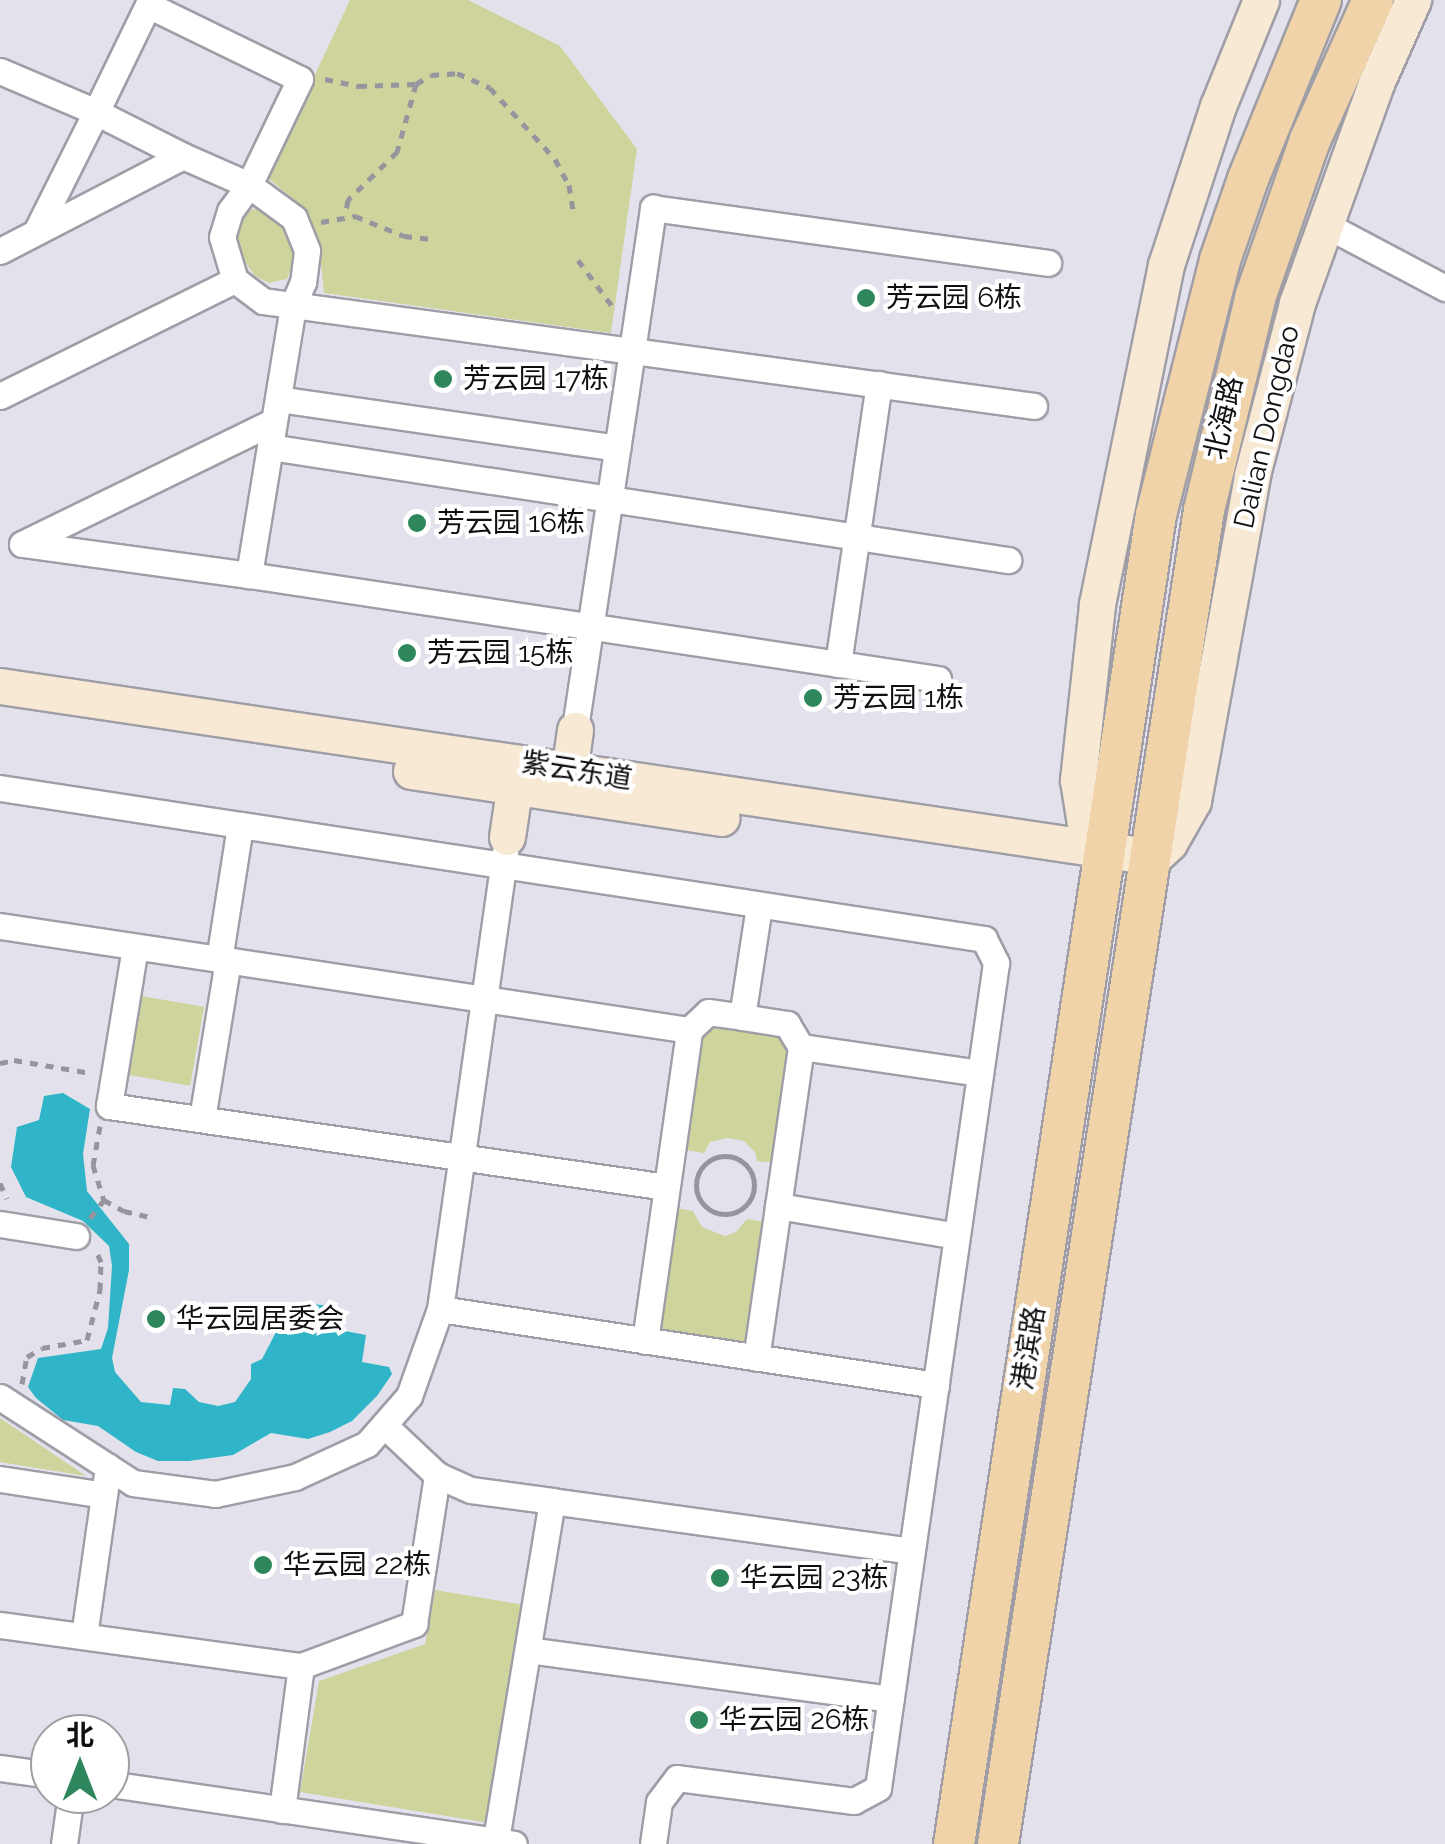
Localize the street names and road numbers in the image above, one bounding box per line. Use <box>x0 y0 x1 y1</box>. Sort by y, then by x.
street label: Dalian Dongdao <box>1227 322 1307 532</box>
street label: 北海路 <box>1198 373 1250 463</box>
street label: 紫云东道 <box>519 746 635 796</box>
street label: 港滨路 <box>1006 1304 1052 1392</box>

